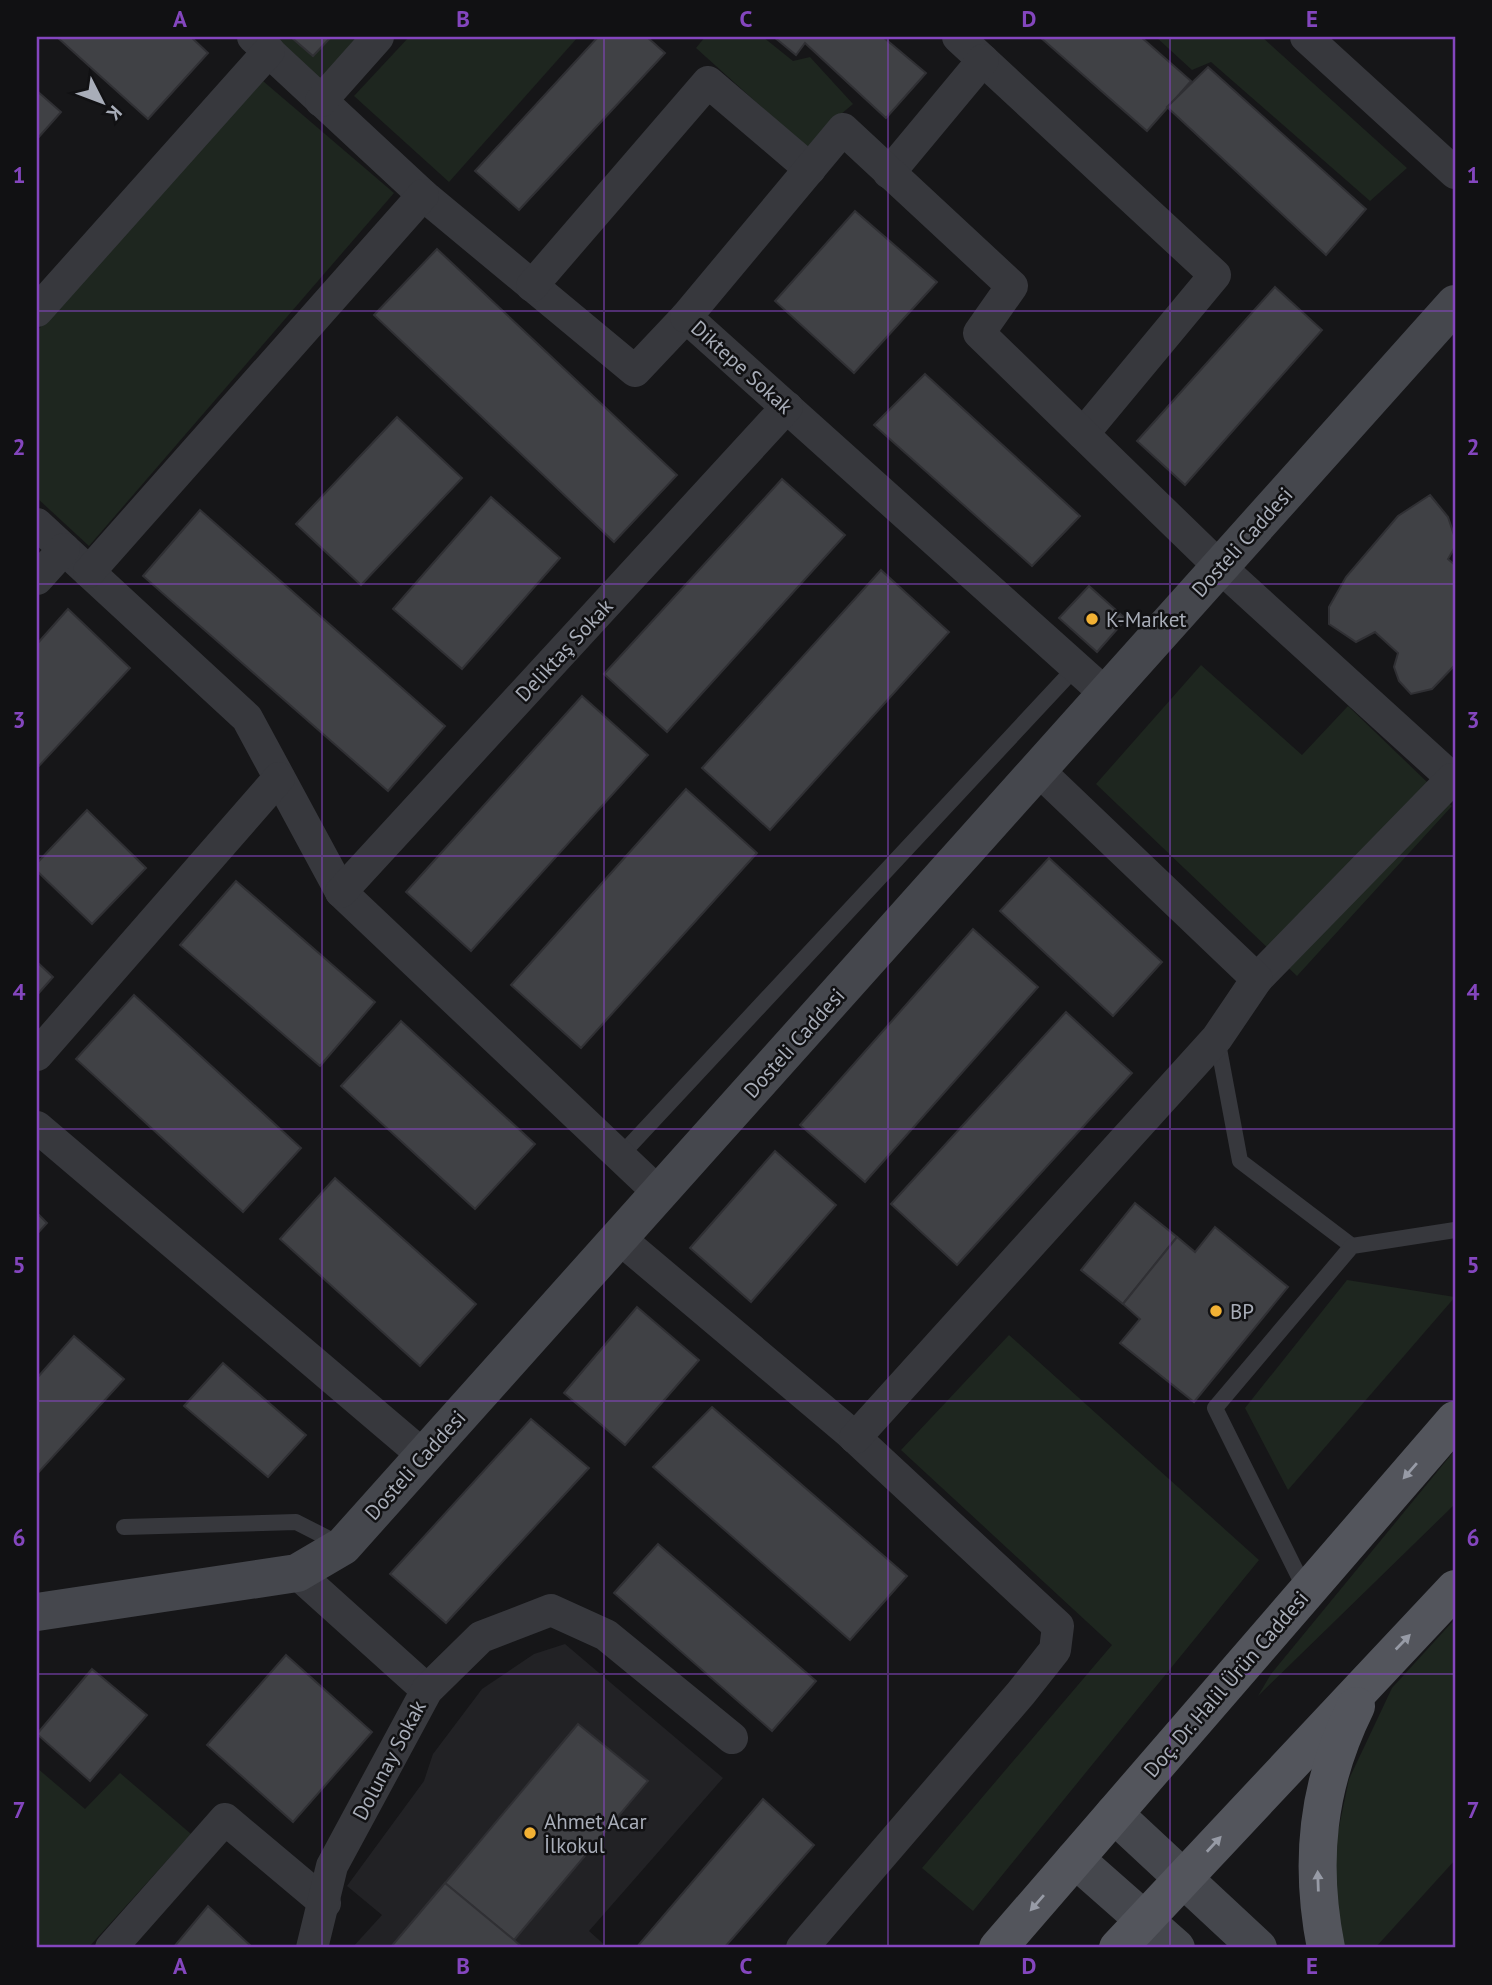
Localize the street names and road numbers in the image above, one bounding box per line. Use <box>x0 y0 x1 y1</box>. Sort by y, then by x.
street label: Diktepe Sokak <box>686 314 798 420</box>
street label: Dosteli Caddesi <box>1186 481 1298 603</box>
street label: Deliktaş Sokak <box>509 593 619 707</box>
street label: Dosteli Caddesi <box>738 982 850 1104</box>
street label: Dosteli Caddesi <box>359 1404 471 1526</box>
street label: Doç. Dr. Halil Ürün Caddesi <box>1138 1585 1314 1783</box>
street label: Dolunay Sokak <box>346 1695 432 1825</box>

